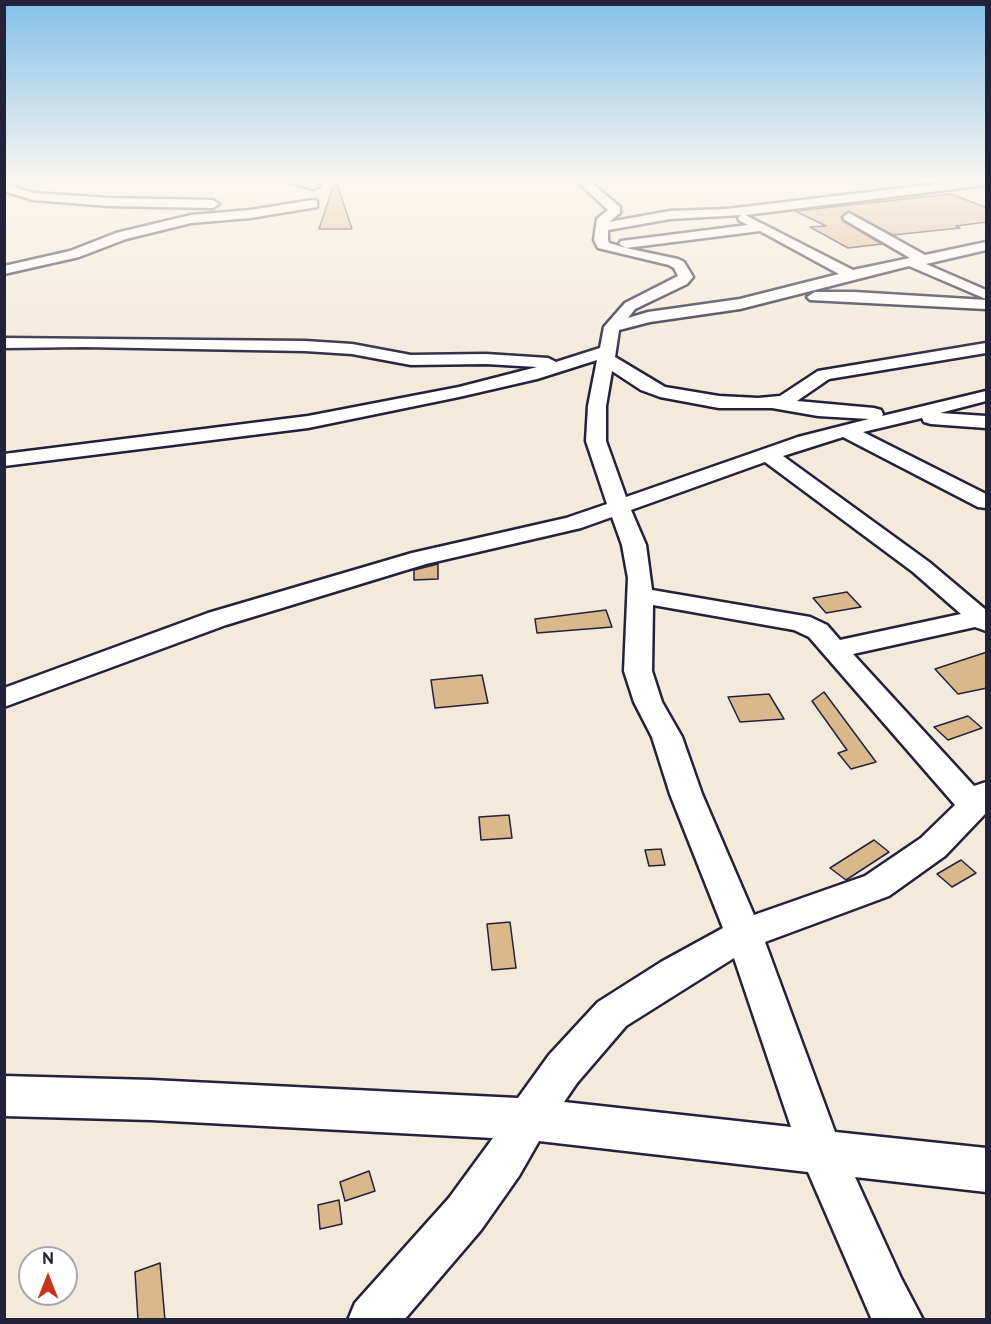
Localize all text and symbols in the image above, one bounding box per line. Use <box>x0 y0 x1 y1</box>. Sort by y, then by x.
north arrow <box>18 1246 78 1306</box>
text: N <box>42 1250 54 1269</box>

